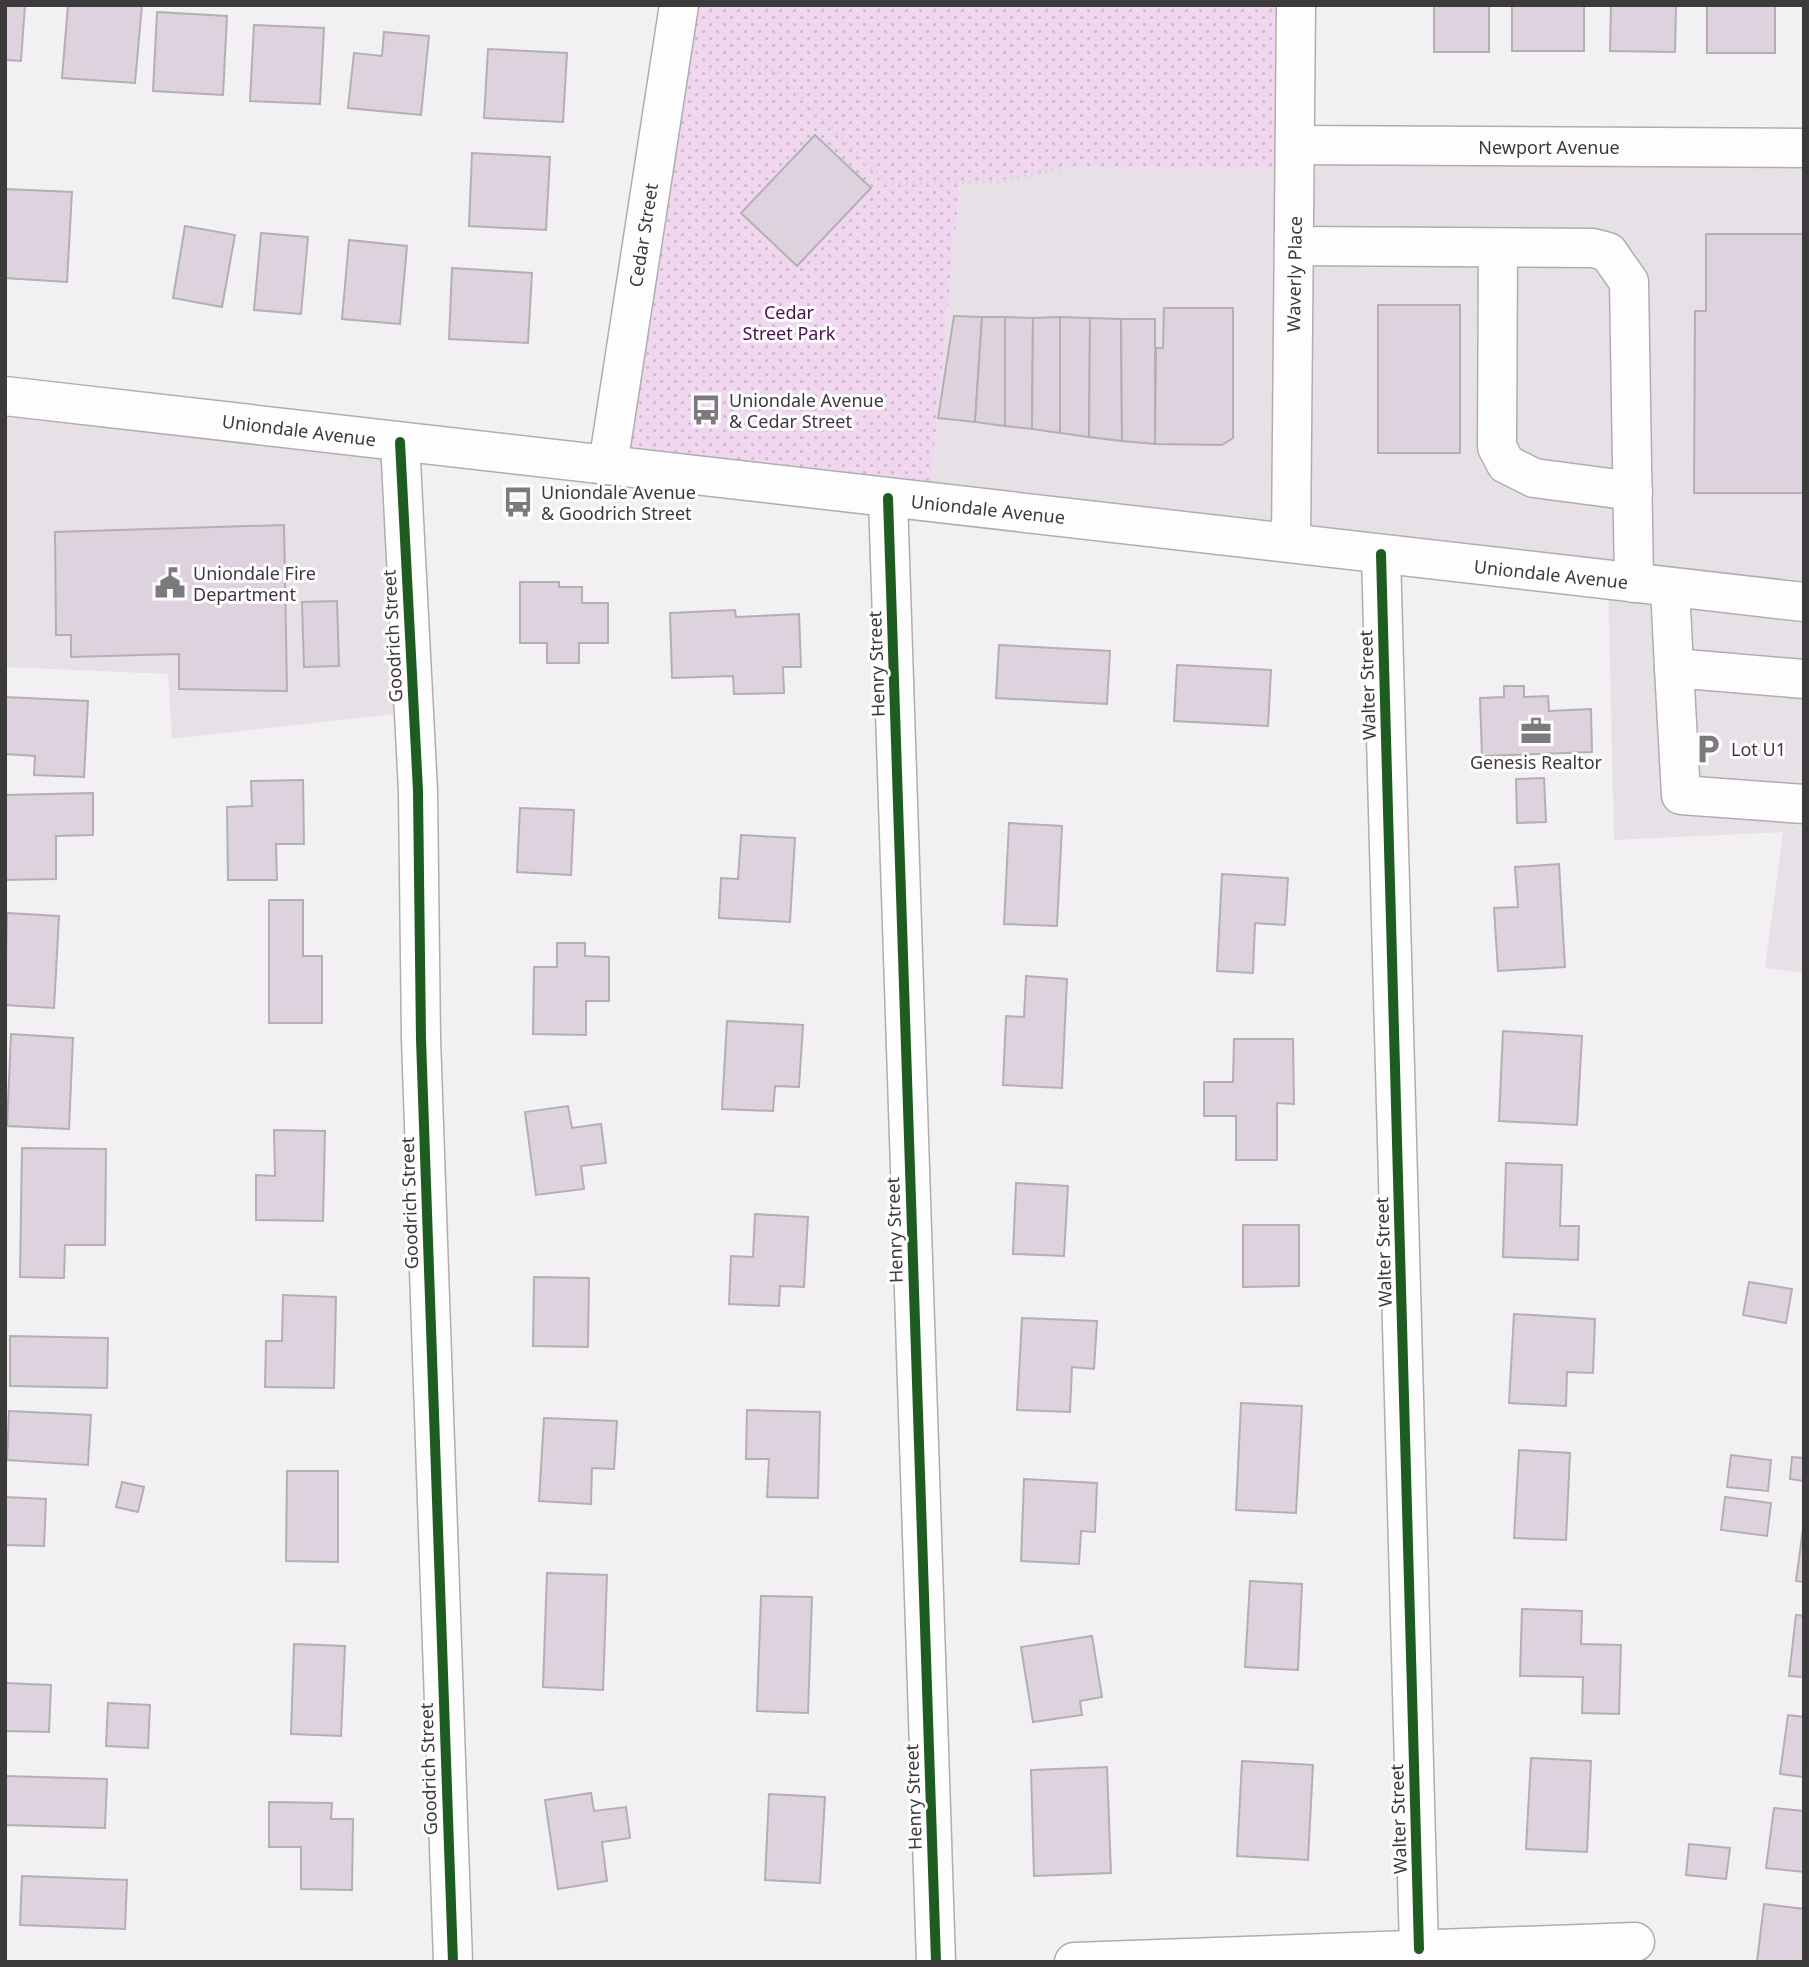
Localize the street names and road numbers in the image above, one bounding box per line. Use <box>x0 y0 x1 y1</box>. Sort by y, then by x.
street label: Newport Avenue <box>1478 135 1620 159</box>
street label: Cedar Street <box>623 181 663 289</box>
street label: Waverly Place <box>1281 216 1307 332</box>
street label: Uniondale Avenue <box>221 409 377 451</box>
street label: Uniondale Avenue <box>910 489 1066 529</box>
street label: Uniondale Avenue <box>1473 554 1629 594</box>
street label: Goodrich Street <box>377 569 407 703</box>
street label: Henry Street <box>862 610 890 717</box>
street label: Walter Street <box>1353 629 1381 740</box>
street label: Goodrich Street <box>395 1136 423 1270</box>
street label: Henry Street <box>880 1176 908 1283</box>
street label: Walter Street <box>1369 1196 1397 1307</box>
street label: Goodrich Street <box>414 1702 442 1836</box>
street label: Henry Street <box>899 1743 927 1850</box>
street label: Walter Street <box>1384 1763 1412 1874</box>

